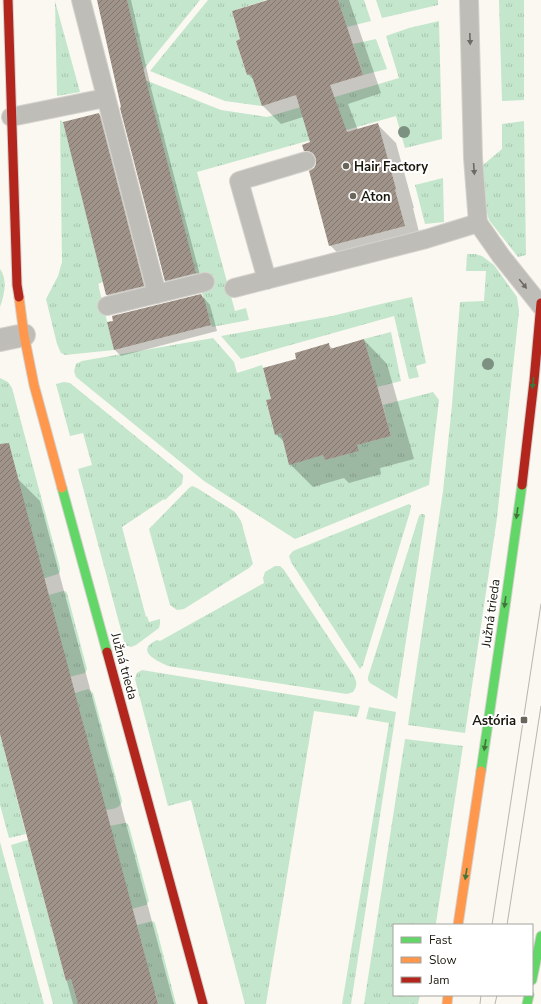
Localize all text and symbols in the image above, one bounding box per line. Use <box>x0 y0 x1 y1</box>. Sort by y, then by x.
one-way arrow <box>466 33 473 45</box>
place label: Hair Factory <box>354 158 428 176</box>
marker: Hair Factory <box>341 161 351 171</box>
one-way arrow <box>471 163 478 175</box>
place label: Aton <box>361 188 391 206</box>
marker: Aton <box>348 191 358 201</box>
one-way arrow <box>519 278 528 289</box>
one-way arrow <box>529 377 536 390</box>
one-way arrow <box>514 507 521 519</box>
street label: Južná trieda <box>477 578 505 649</box>
one-way arrow <box>502 596 508 608</box>
street label: Južná trieda <box>106 630 142 702</box>
place label: Astória <box>472 712 516 730</box>
marker: Astória <box>519 715 529 725</box>
one-way arrow <box>482 739 488 751</box>
one-way arrow <box>463 867 469 880</box>
legend <box>393 924 533 996</box>
text: Fast <box>429 932 452 948</box>
text: Slow <box>429 952 457 968</box>
text: Jam <box>428 972 450 988</box>

